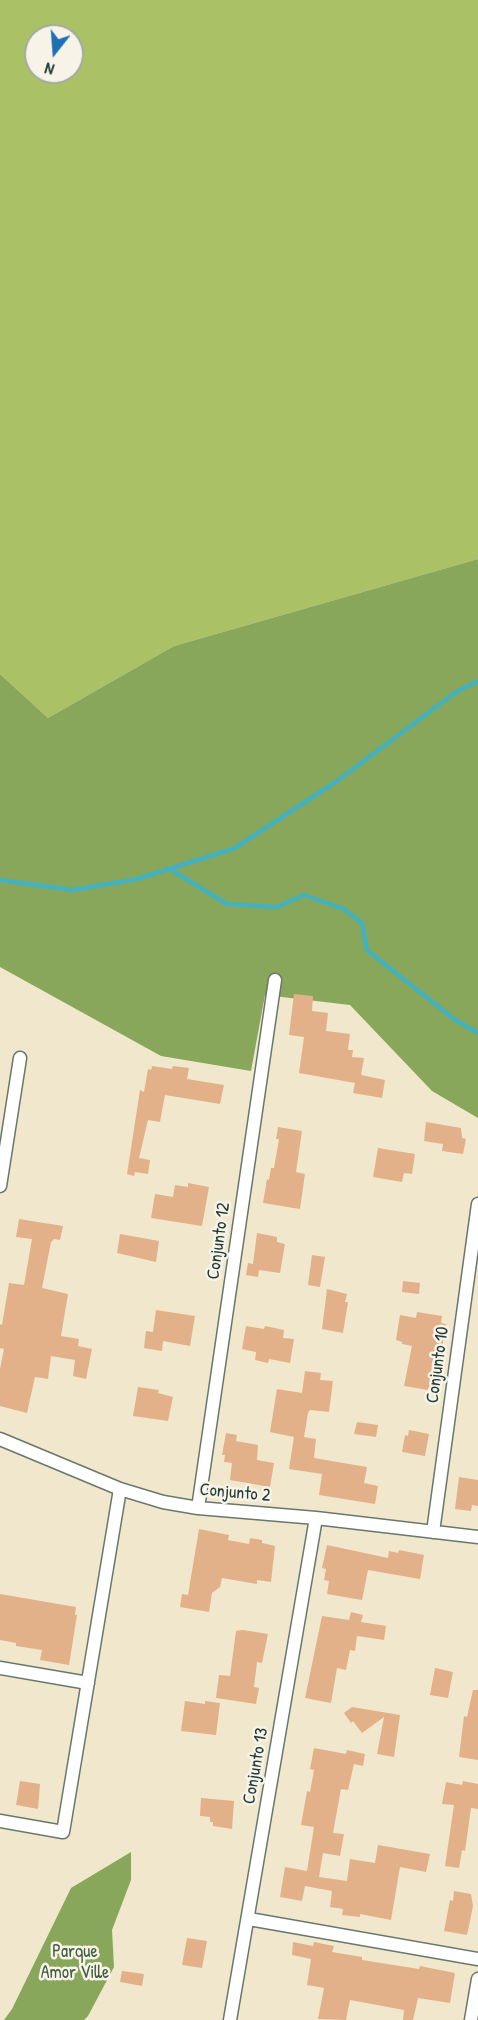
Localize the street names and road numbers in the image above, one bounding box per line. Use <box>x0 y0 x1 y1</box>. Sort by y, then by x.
street label: Conjunto 12 <box>203 1201 235 1281</box>
street label: Conjunto 10 <box>422 1325 454 1405</box>
street label: Conjunto 2 <box>199 1479 271 1507</box>
street label: Conjunto 13 <box>239 1726 273 1806</box>

